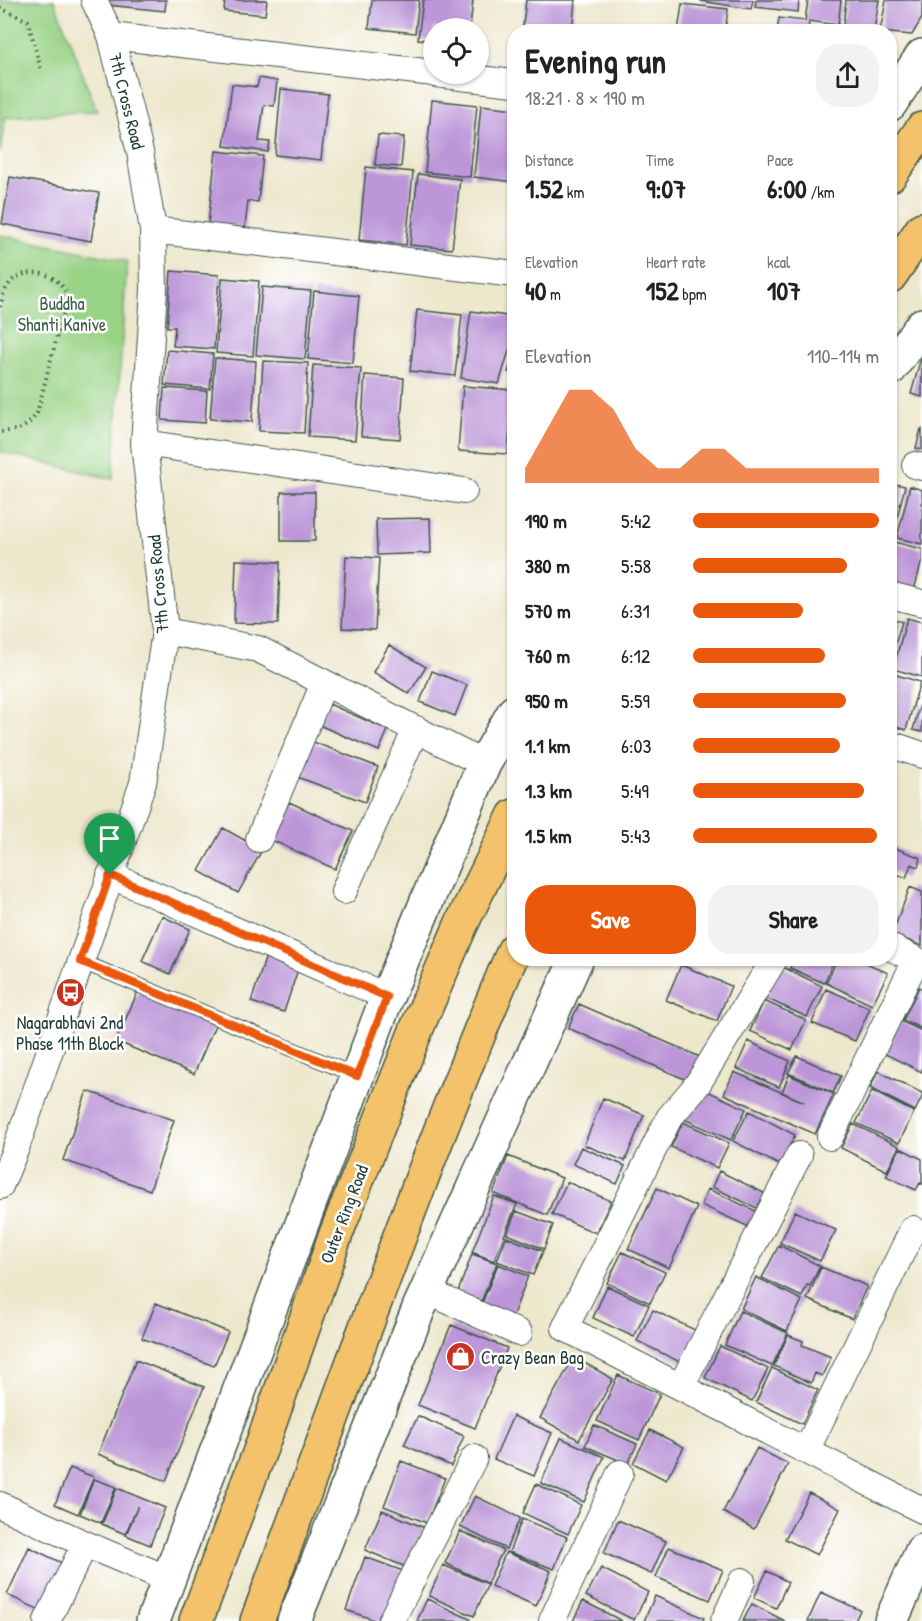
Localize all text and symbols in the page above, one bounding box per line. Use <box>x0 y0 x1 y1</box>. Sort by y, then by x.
map controls <box>423 18 489 84</box>
button: locate <box>423 18 489 84</box>
text: Evening run <box>525 39 666 83</box>
button: share <box>816 44 879 107</box>
street label: 7th Cross Road <box>103 50 151 152</box>
text: 18:21 · 8 × 190 m <box>525 84 645 111</box>
text: Distance <box>525 149 574 171</box>
text: Time <box>646 149 674 171</box>
text: Pace <box>767 149 794 171</box>
text: 1.52 <box>525 171 563 206</box>
text: 9:07 <box>646 171 686 206</box>
text: 6:00 <box>767 171 807 206</box>
text: km <box>563 181 584 203</box>
text: /km <box>807 181 835 203</box>
text: Elevation <box>525 251 578 273</box>
text: Heart rate <box>646 251 706 273</box>
text: kcal <box>767 251 790 273</box>
text: 40 <box>525 273 546 308</box>
text: 152 <box>646 273 679 308</box>
text: 107 <box>767 273 801 308</box>
text: m <box>546 283 561 305</box>
text: bpm <box>679 283 707 305</box>
park label: Buddha Shanti Kanive <box>18 291 106 337</box>
text: Elevation <box>525 342 591 369</box>
text: 110–114 m <box>807 342 879 369</box>
text: 190 m <box>525 507 567 534</box>
text: 5:42 <box>621 507 651 534</box>
street label: 7th Cross Road <box>141 534 175 634</box>
text: 380 m <box>525 552 570 579</box>
text: 5:58 <box>621 552 651 579</box>
text: 570 m <box>525 597 571 624</box>
text: 6:31 <box>621 597 650 624</box>
text: 760 m <box>525 642 570 669</box>
text: 6:12 <box>621 642 650 669</box>
text: 950 m <box>525 687 568 714</box>
text: 5:59 <box>621 687 650 714</box>
text: 1.1 km <box>525 732 570 759</box>
text: 6:03 <box>621 732 652 759</box>
text: 1.3 km <box>525 777 572 804</box>
text: 5:49 <box>621 777 649 804</box>
pin <box>84 813 135 875</box>
icon: arrive <box>93 822 126 855</box>
text: 1.5 km <box>525 822 572 849</box>
text: 5:43 <box>621 822 651 849</box>
button: Save <box>525 885 696 954</box>
button: Share <box>708 885 879 954</box>
bus stop icon: Nagarabhavi 2nd Phase 11th Block <box>54 977 86 1009</box>
place label: Nagarabhavi 2nd Phase 11th Block <box>16 1010 125 1056</box>
street label: Outer Ring Road <box>314 1161 374 1267</box>
shop icon: Crazy Bean Bag <box>444 1341 476 1373</box>
place label: Crazy Bean Bag <box>481 1345 584 1370</box>

